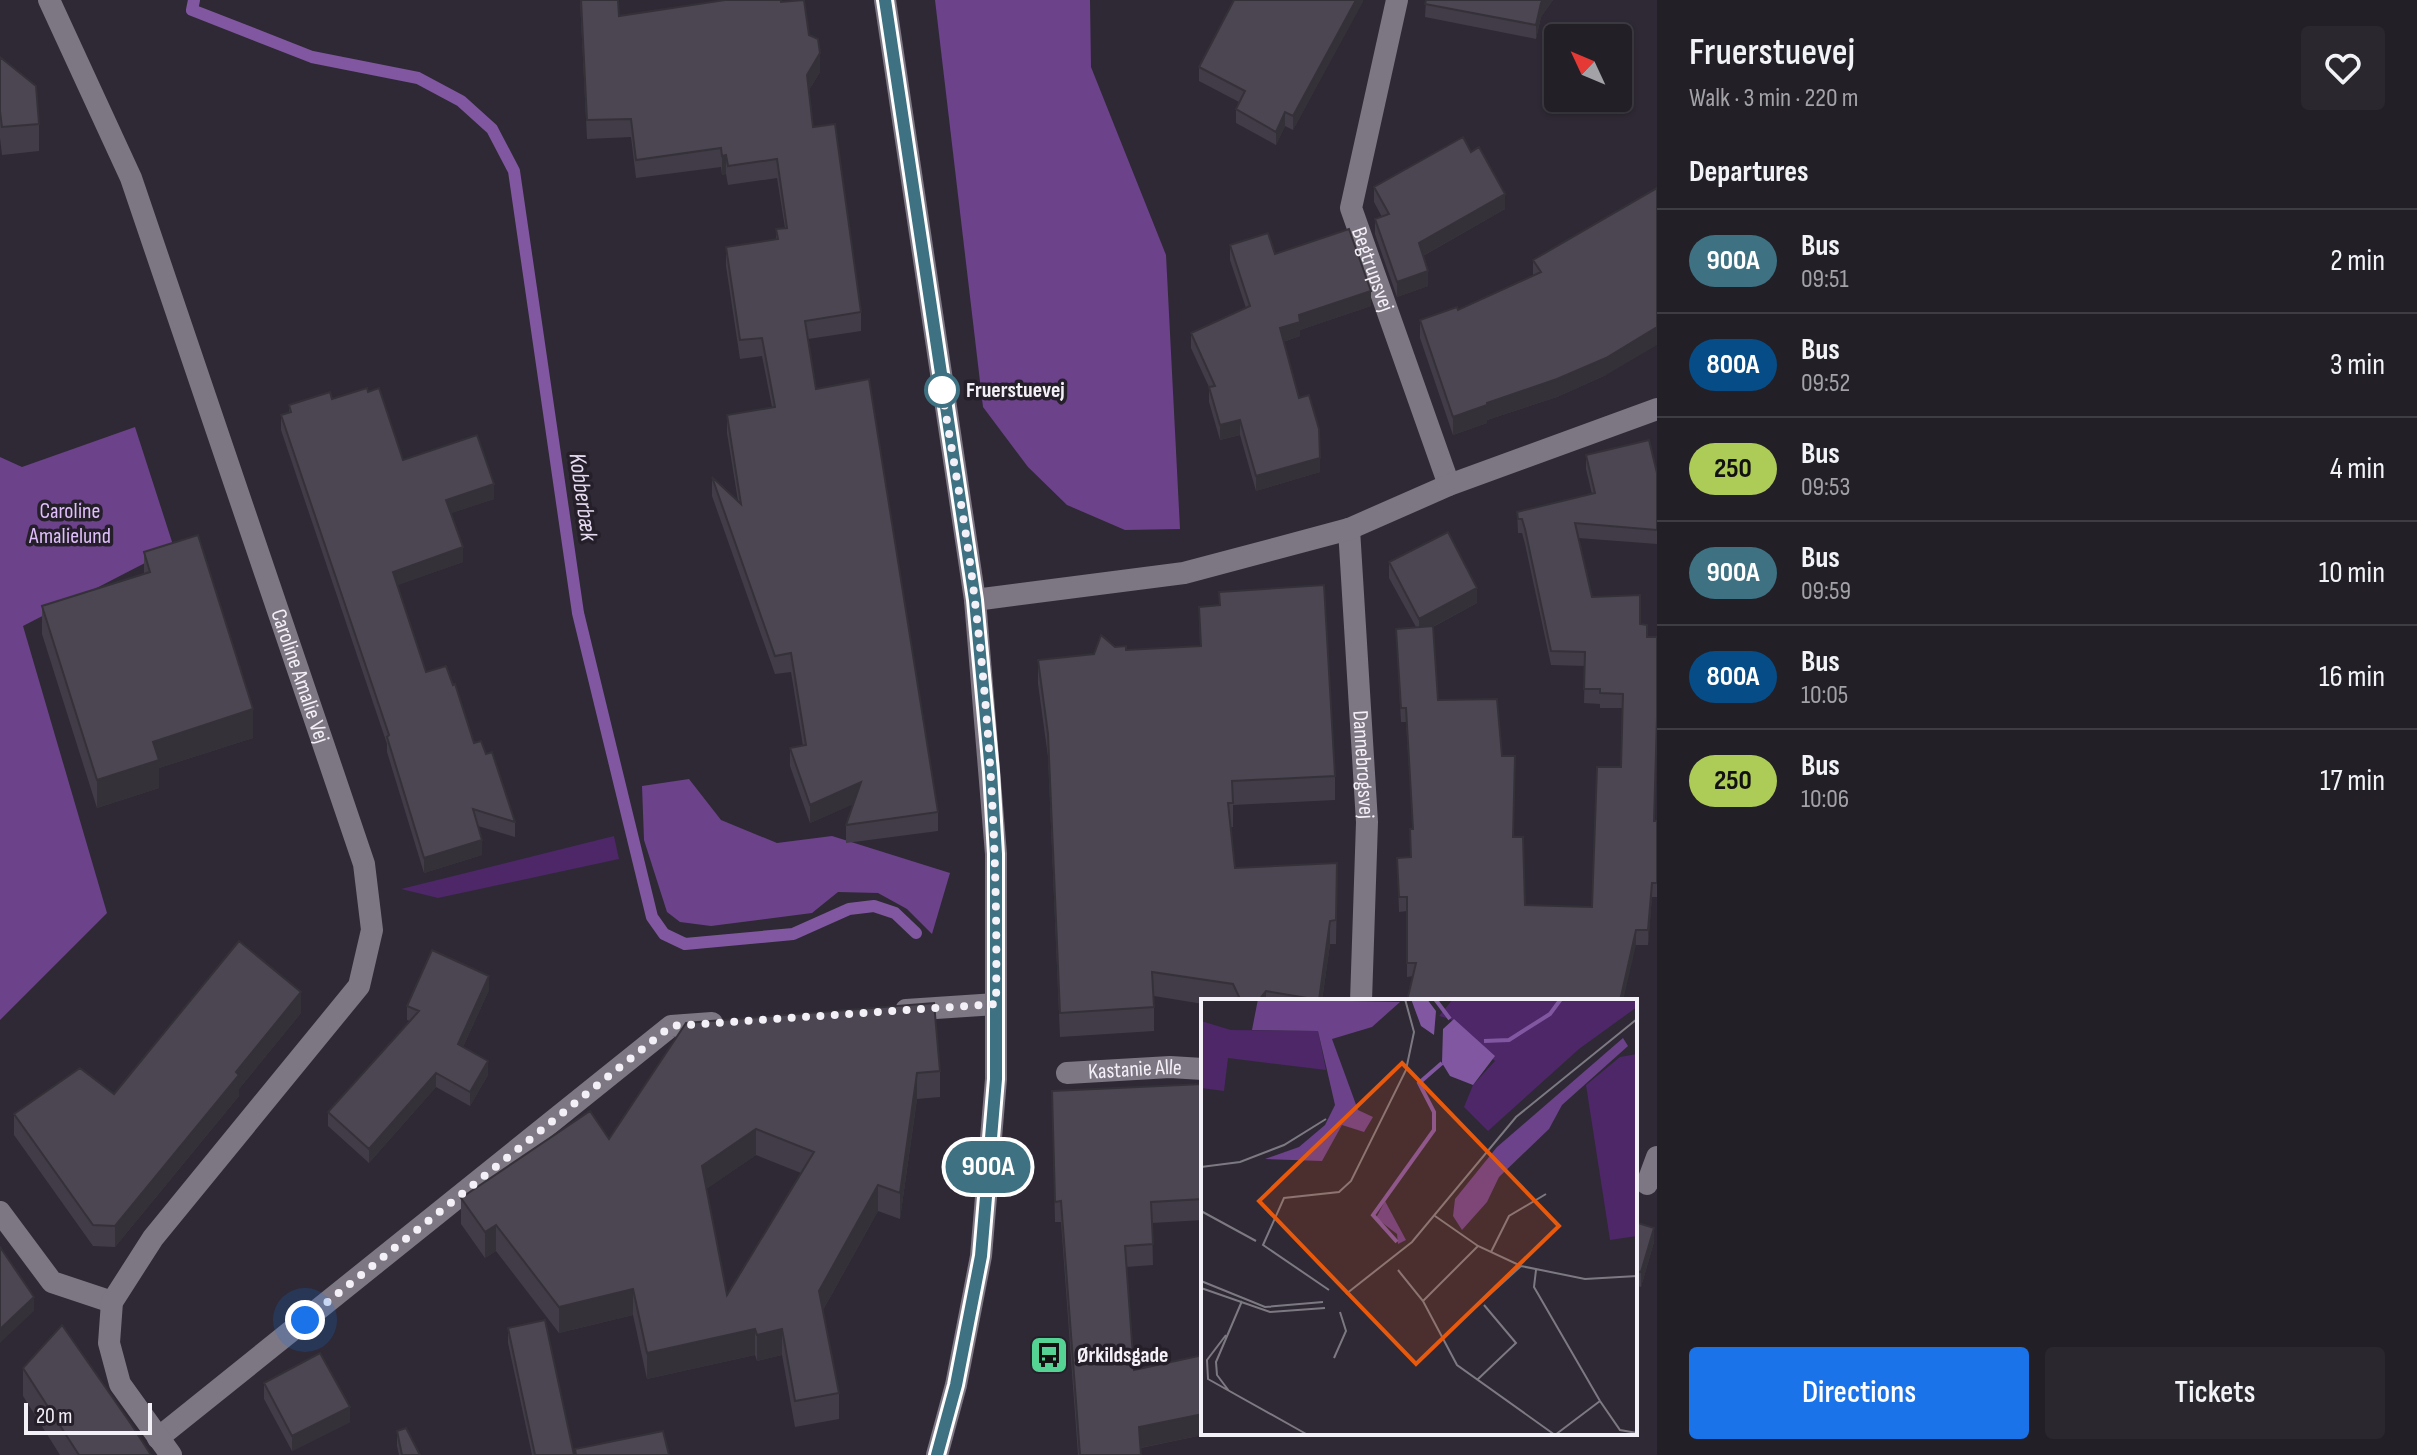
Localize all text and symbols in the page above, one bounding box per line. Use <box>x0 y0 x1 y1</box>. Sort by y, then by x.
north arrow <box>1544 24 1632 112</box>
map controls <box>1544 24 1632 112</box>
button: heart <box>2301 26 2385 110</box>
text: Fruerstuevej <box>1689 30 1855 75</box>
text: Walk · 3 min · 220 m <box>1689 83 1858 114</box>
text: Departures <box>1689 154 1809 190</box>
street label: Begtrupsvej <box>1345 223 1400 315</box>
text: Bus <box>1801 228 1840 264</box>
text: 2 min <box>2330 243 2385 279</box>
text: 900A <box>1707 244 1759 277</box>
text: 09:51 <box>1801 264 1849 295</box>
text: Bus <box>1801 332 1840 368</box>
text: 3 min <box>2330 347 2385 383</box>
text: 800A <box>1707 348 1759 381</box>
text: 09:52 <box>1801 368 1850 399</box>
marker: Fruerstuevej <box>925 373 959 407</box>
place label: Fruerstuevej <box>966 377 1065 404</box>
text: Bus <box>1801 436 1840 472</box>
water label: Kobberbæk <box>562 451 604 544</box>
text: 4 min <box>2330 451 2385 487</box>
text: 250 <box>1714 452 1752 485</box>
text: 09:53 <box>1801 472 1850 503</box>
park label: Caroline Amalielund <box>28 498 111 550</box>
text: Bus <box>1801 540 1840 576</box>
text: 10 min <box>2319 555 2385 591</box>
text: 900A <box>1707 556 1759 589</box>
text: 09:59 <box>1801 576 1851 607</box>
street label: Caroline Amalie Vej <box>265 606 335 747</box>
text: Bus <box>1801 644 1840 680</box>
text: 16 min <box>2319 659 2385 695</box>
text: 800A <box>1707 660 1759 693</box>
text: 10:05 <box>1801 680 1848 711</box>
street label: Dannebrogsvej <box>1347 709 1380 820</box>
text: Bus <box>1801 748 1840 784</box>
text: 17 min <box>2320 763 2385 799</box>
text: 250 <box>1714 764 1752 797</box>
text: 10:06 <box>1801 784 1849 815</box>
inset map <box>1201 999 1637 1435</box>
street label: Kastanie Alle <box>1087 1053 1183 1085</box>
line badge: 900A <box>932 1141 1044 1193</box>
text: 900A <box>962 1150 1014 1183</box>
your location <box>285 1300 325 1340</box>
bus stop icon: Ørkildsgade <box>1028 1334 1070 1376</box>
place label: Ørkildsgade <box>1077 1342 1168 1369</box>
button: Directions <box>1689 1347 2029 1439</box>
button: Tickets <box>2045 1347 2385 1439</box>
scale bar <box>24 1399 152 1435</box>
text: 20 m <box>36 1403 73 1430</box>

